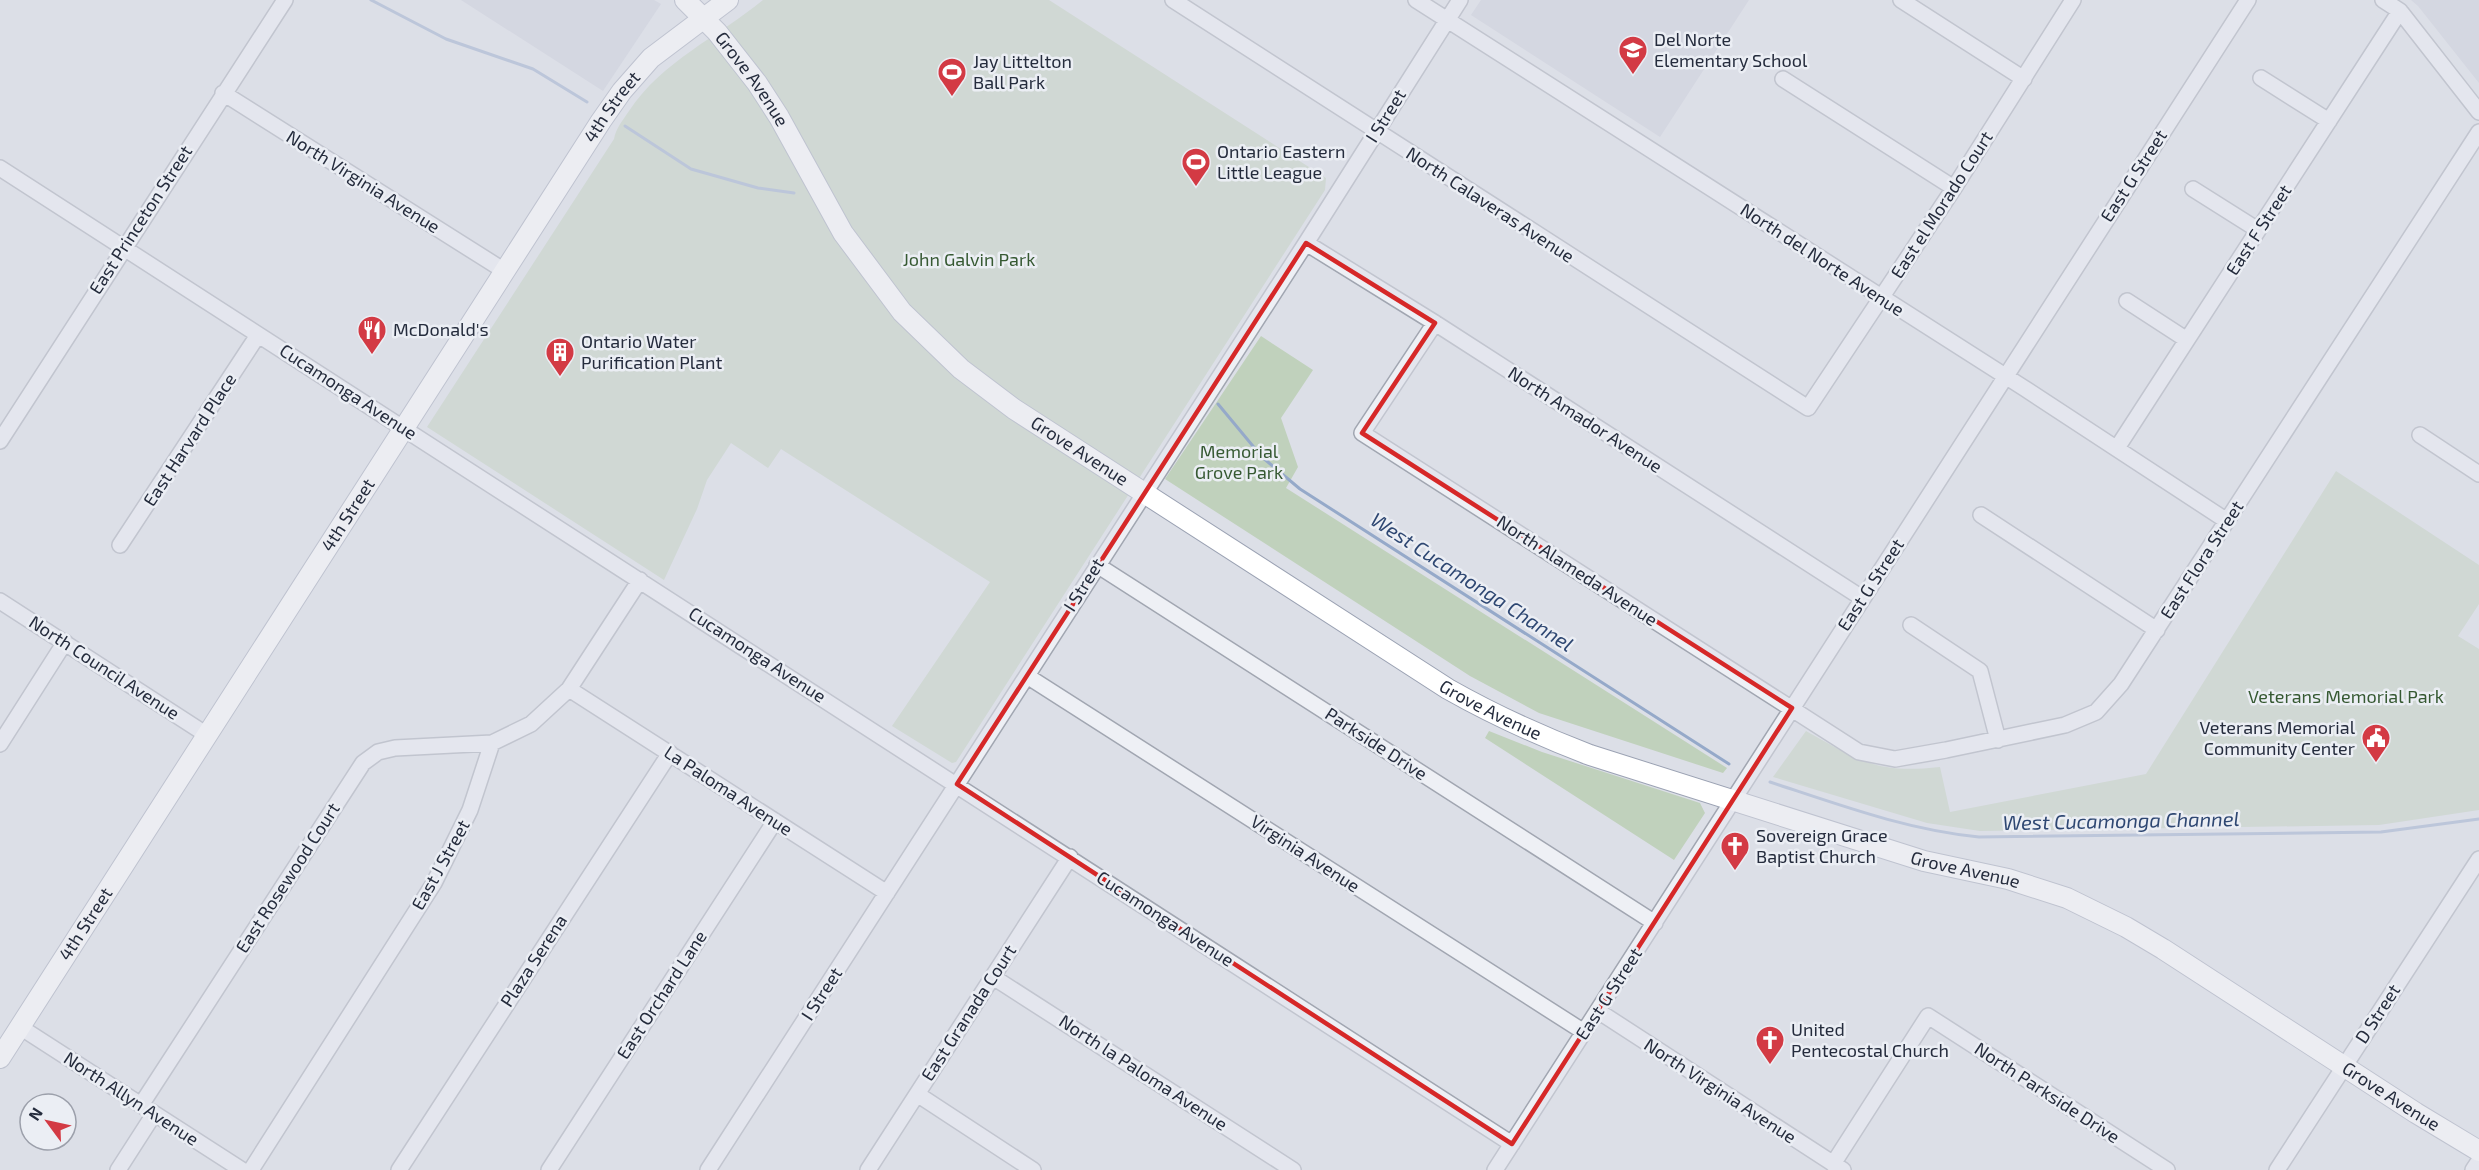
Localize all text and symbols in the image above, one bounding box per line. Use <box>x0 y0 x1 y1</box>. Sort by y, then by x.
street label: Grove Avenue <box>711 27 794 130</box>
place label: Del Norte Elementary School <box>1654 28 1808 71</box>
school or university icon: Del Norte Elementary School <box>1617 34 1649 76</box>
place label: Jay Littelton Ball Park <box>973 50 1072 93</box>
sports icon: Jay Littelton Ball Park <box>936 56 968 98</box>
street label: 4th Street <box>578 66 644 146</box>
street label: I Street <box>1360 85 1410 146</box>
street label: North Virginia Avenue <box>283 125 444 237</box>
street label: East G Street <box>2095 125 2171 226</box>
street label: East el Morado Court <box>1885 127 1997 282</box>
place label: Ontario Eastern Little League <box>1217 140 1345 183</box>
street label: East Princeton Street <box>84 141 196 298</box>
street label: North Calaveras Avenue <box>1402 142 1579 267</box>
sports icon: Ontario Eastern Little League <box>1180 146 1212 188</box>
street label: East F Street <box>2221 180 2296 279</box>
street label: North del Norte Avenue <box>1736 198 1909 320</box>
park label: John Galvin Park <box>903 248 1035 270</box>
restaurant icon: McDonald's <box>356 314 388 356</box>
place label: McDonald's <box>393 318 489 340</box>
place label: Ontario Water Purification Plant <box>581 330 722 373</box>
building icon: Ontario Water Purification Plant <box>544 336 576 378</box>
street label: Cucamonga Avenue <box>276 339 421 444</box>
street label: North Amador Avenue <box>1504 361 1667 477</box>
street label: East Harvard Place <box>138 369 240 510</box>
street label: Grove Avenue <box>1027 411 1133 490</box>
park label: Memorial Grove Park <box>1195 440 1283 483</box>
street label: 4th Street <box>316 474 379 555</box>
street label: East Flora Street <box>2155 496 2248 623</box>
water label: West Cucamonga Channel <box>1367 507 1578 656</box>
street label: North Alameda Avenue <box>1493 510 1662 630</box>
street label: East G Street <box>1832 534 1908 635</box>
street label: I Street <box>1058 554 1108 615</box>
street label: Cucamonga Avenue <box>685 602 830 707</box>
street label: North Council Avenue <box>25 610 184 724</box>
street label: Grove Avenue <box>1436 674 1545 744</box>
park label: Veterans Memorial Park <box>2248 685 2444 707</box>
street label: Parkside Drive <box>1321 702 1432 784</box>
place label: Veterans Memorial Community Center <box>2199 716 2356 759</box>
public building icon: Veterans Memorial Community Center <box>2360 722 2392 764</box>
street label: La Paloma Avenue <box>660 740 797 840</box>
street label: East Rosewood Court <box>230 798 344 957</box>
water label: West Cucamonga Channel <box>2002 806 2240 834</box>
street label: Virginia Avenue <box>1247 810 1364 897</box>
street label: East J Street <box>406 815 474 913</box>
place label: Sovereign Grace Baptist Church <box>1756 824 1888 867</box>
church icon: Sovereign Grace Baptist Church <box>1719 830 1751 872</box>
street label: Grove Avenue <box>1908 845 2023 892</box>
street label: Cucamonga Avenue <box>1093 866 1238 971</box>
street label: 4th Street <box>53 883 117 964</box>
street label: Plaza Serena <box>495 910 571 1011</box>
street label: East Orchard Lane <box>611 926 711 1063</box>
street label: East Granada Court <box>916 940 1020 1085</box>
street label: East G Street <box>1570 943 1646 1044</box>
street label: I Street <box>796 963 846 1024</box>
street label: D Street <box>2350 980 2404 1047</box>
street label: North la Paloma Avenue <box>1055 1009 1232 1135</box>
place label: United Pentecostal Church <box>1791 1018 1949 1061</box>
church icon: United Pentecostal Church <box>1754 1024 1786 1066</box>
street label: North Virginia Avenue <box>1640 1033 1801 1148</box>
street label: North Parkside Drive <box>1971 1037 2124 1147</box>
street label: North Allyn Avenue <box>60 1046 203 1150</box>
street label: Grove Avenue <box>2339 1056 2444 1135</box>
north arrow <box>18 1092 78 1152</box>
text: N <box>24 1104 46 1124</box>

